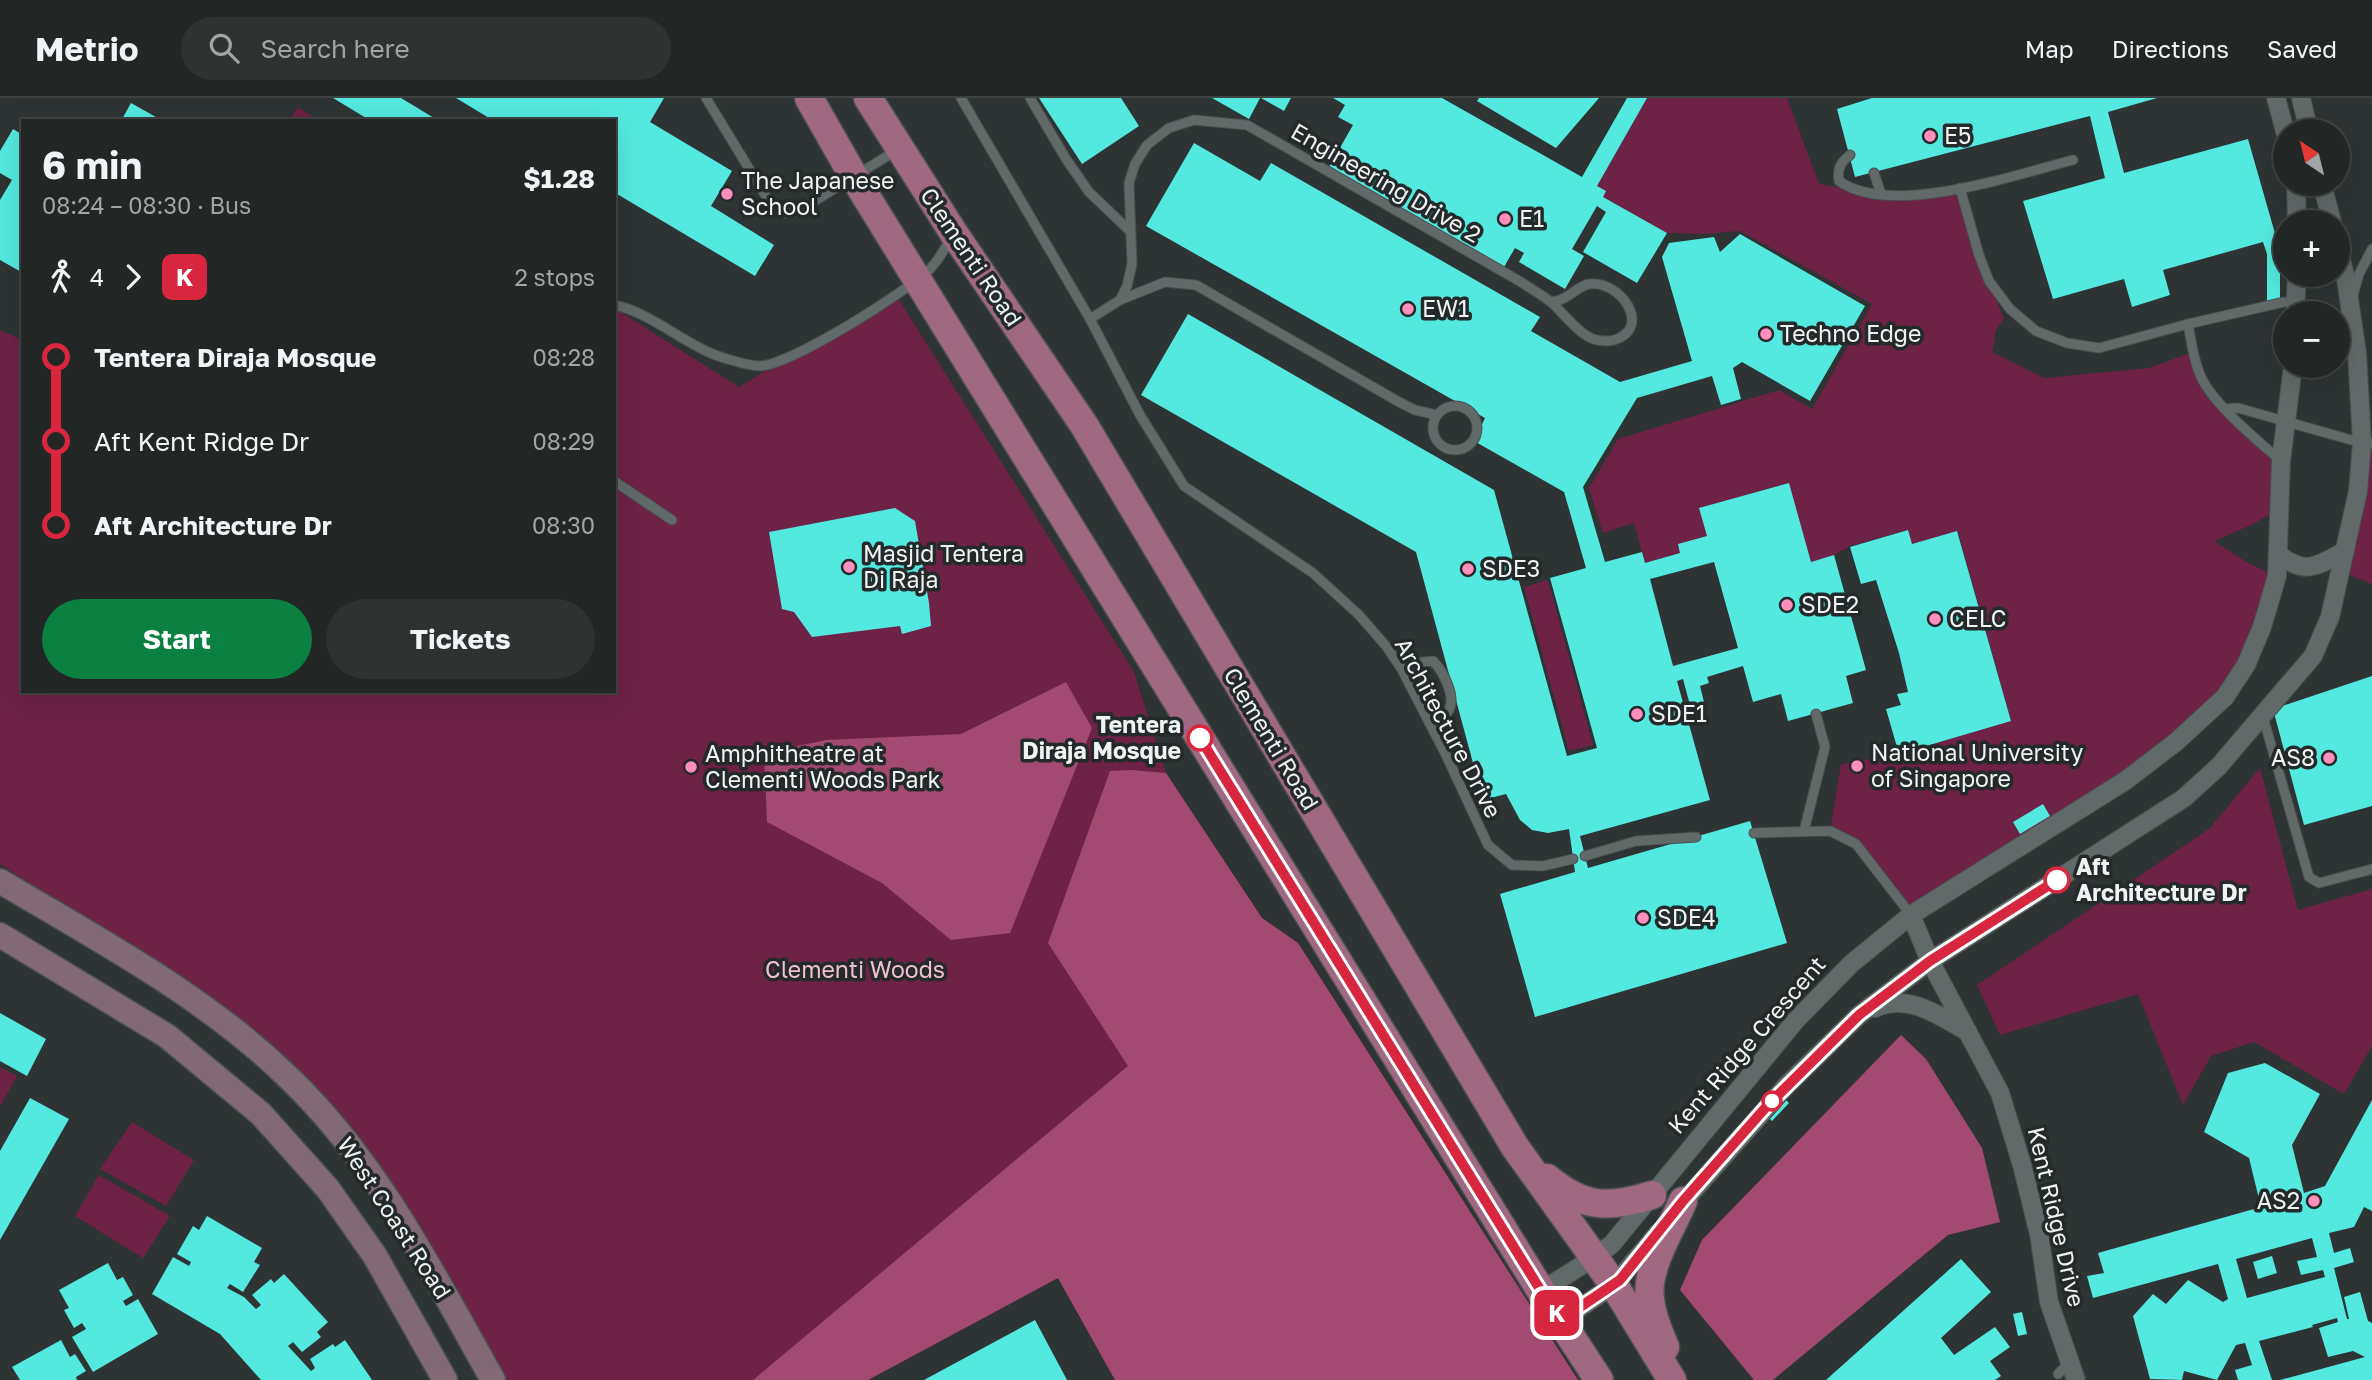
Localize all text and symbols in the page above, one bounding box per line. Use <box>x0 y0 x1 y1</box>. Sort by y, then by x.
search box <box>181 17 671 80</box>
text: Metrio <box>35 29 139 68</box>
icon: search <box>205 29 243 67</box>
text: Search here <box>261 33 410 64</box>
text: Map <box>2025 34 2074 63</box>
text: Directions <box>2112 34 2229 63</box>
text: Saved <box>2267 34 2337 63</box>
street label: Engineering Drive 2 <box>1287 116 1486 248</box>
north arrow <box>2273 119 2350 196</box>
map controls <box>2273 119 2350 378</box>
place label: E5 <box>1944 121 1971 149</box>
marker: E5 <box>1922 128 1938 144</box>
text: 6 min <box>42 142 142 187</box>
text: $1.28 <box>523 163 595 194</box>
place label: The Japanese School <box>741 166 894 220</box>
street label: Clementi Road <box>915 182 1029 331</box>
marker: The Japanese School <box>719 186 735 202</box>
text: 08:24 – 08:30 · Bus <box>42 191 251 219</box>
place label: E1 <box>1519 204 1544 232</box>
button: + <box>2273 210 2350 287</box>
marker: E1 <box>1497 211 1513 227</box>
icon: walk <box>42 258 80 296</box>
icon: forward <box>114 258 152 296</box>
text: K <box>176 262 193 291</box>
text: 4 <box>90 263 104 291</box>
text: 2 stops <box>514 263 595 291</box>
place label: EW1 <box>1422 294 1469 322</box>
marker: EW1 <box>1400 301 1416 317</box>
button: − <box>2273 301 2350 378</box>
place label: Techno Edge <box>1780 319 1921 347</box>
marker: Techno Edge <box>1758 326 1774 342</box>
text: Tentera Diraja Mosque <box>94 342 376 373</box>
text: 08:28 <box>532 343 595 371</box>
text: Aft Kent Ridge Dr <box>94 426 309 457</box>
text: 08:29 <box>533 427 595 455</box>
text: Aft Architecture Dr <box>94 510 332 541</box>
text: 08:30 <box>532 511 595 539</box>
place label: Masjid Tentera Di Raja <box>863 539 1024 593</box>
place label: SDE3 <box>1482 554 1540 582</box>
marker: Masjid Tentera Di Raja <box>841 559 857 575</box>
marker: SDE3 <box>1460 561 1476 577</box>
place label: SDE2 <box>1801 590 1859 618</box>
marker: SDE2 <box>1779 597 1795 613</box>
button: Start <box>42 599 312 679</box>
button: Tickets <box>326 599 595 679</box>
place label: CELC <box>1949 604 2007 632</box>
marker: CELC <box>1927 611 1943 627</box>
street label: Architecture Drive <box>1390 633 1508 822</box>
street label: Clementi Road <box>1218 662 1325 815</box>
place label: SDE1 <box>1651 699 1707 727</box>
marker: SDE1 <box>1629 706 1645 722</box>
place label: Tentera Diraja Mosque <box>1022 710 1181 764</box>
marker: Tentera Diraja Mosque <box>1187 725 1213 751</box>
place label: National University of Singapore <box>1871 738 2084 792</box>
place label: Amphitheatre at Clementi Woods Park <box>705 739 940 793</box>
place label: AS8 <box>2271 743 2315 771</box>
marker: AS8 <box>2321 750 2337 766</box>
marker: National University of Singapore <box>1849 758 1865 774</box>
marker: Amphitheatre at Clementi Woods Park <box>683 759 699 775</box>
place label: Aft Architecture Dr <box>2076 852 2247 906</box>
marker: Aft Architecture Dr <box>2044 867 2070 893</box>
place label: SDE4 <box>1657 903 1716 931</box>
marker: SDE4 <box>1635 910 1651 926</box>
street label: Kent Ridge Crescent <box>1662 950 1831 1139</box>
park label: Clementi Woods <box>765 955 945 983</box>
unlabelled marker <box>1762 1091 1782 1111</box>
street label: Kent Ridge Drive <box>2023 1124 2091 1309</box>
street label: West Coast Road <box>332 1131 458 1304</box>
place label: AS2 <box>2257 1186 2300 1214</box>
marker: AS2 <box>2306 1193 2322 1209</box>
line badge: K <box>1534 1290 1580 1336</box>
text: K <box>1548 1298 1566 1327</box>

